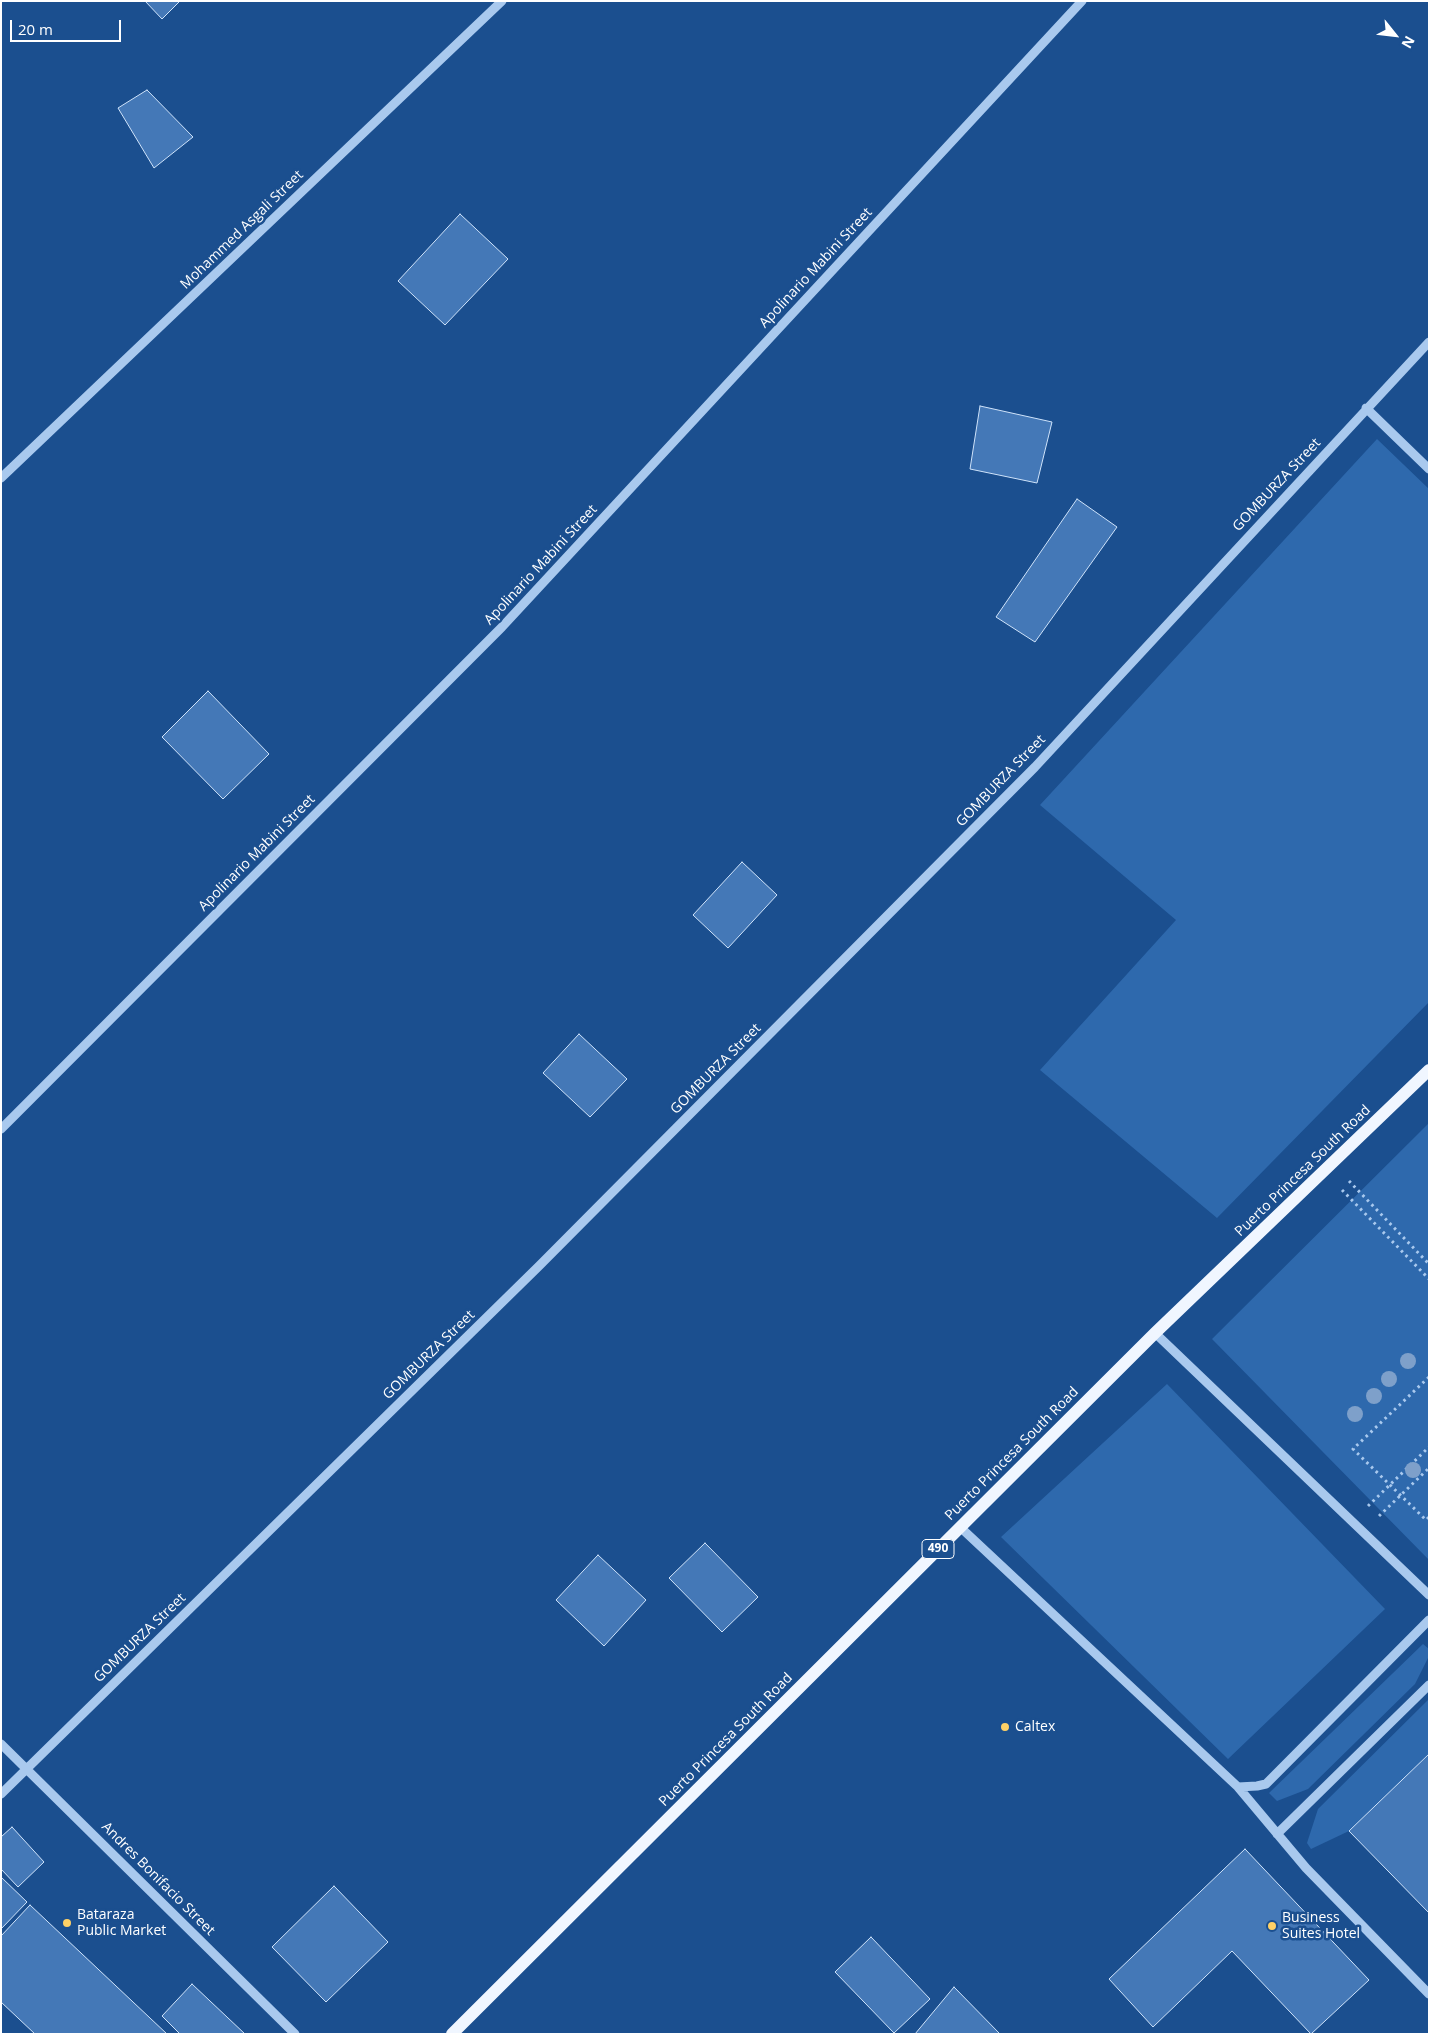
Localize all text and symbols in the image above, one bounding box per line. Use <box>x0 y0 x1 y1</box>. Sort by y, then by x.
scale bar <box>12 10 124 42</box>
north arrow <box>1370 10 1420 60</box>
text: 20 m <box>18 19 53 39</box>
text: N <box>1397 33 1420 52</box>
street label: Mohammed Asgali Street <box>177 167 307 293</box>
street label: Apolinario Mabini Street <box>756 205 876 331</box>
street label: GOMBURZA Street <box>1230 435 1324 535</box>
street label: Apolinario Mabini Street <box>481 502 601 628</box>
street label: GOMBURZA Street <box>953 732 1049 830</box>
street label: Apolinario Mabini Street <box>195 791 319 915</box>
street label: GOMBURZA Street <box>667 1020 765 1118</box>
street label: Puerto Princesa South Road <box>1232 1102 1374 1240</box>
street label: GOMBURZA Street <box>380 1307 478 1403</box>
street label: Puerto Princesa South Road <box>942 1384 1082 1524</box>
road number: 490 <box>922 1540 954 1558</box>
street label: GOMBURZA Street <box>91 1590 189 1686</box>
street label: Puerto Princesa South Road <box>656 1670 796 1810</box>
place label: Caltex <box>1015 1719 1055 1735</box>
marker: Caltex <box>999 1721 1011 1733</box>
street label: Andres Bonifacio Street <box>98 1819 218 1939</box>
place label: Bataraza Public Market <box>77 1907 166 1940</box>
place label: Business Suites Hotel <box>1282 1910 1360 1942</box>
marker: Bataraza Public Market <box>61 1917 73 1929</box>
marker: Business Suites Hotel <box>1266 1920 1278 1932</box>

